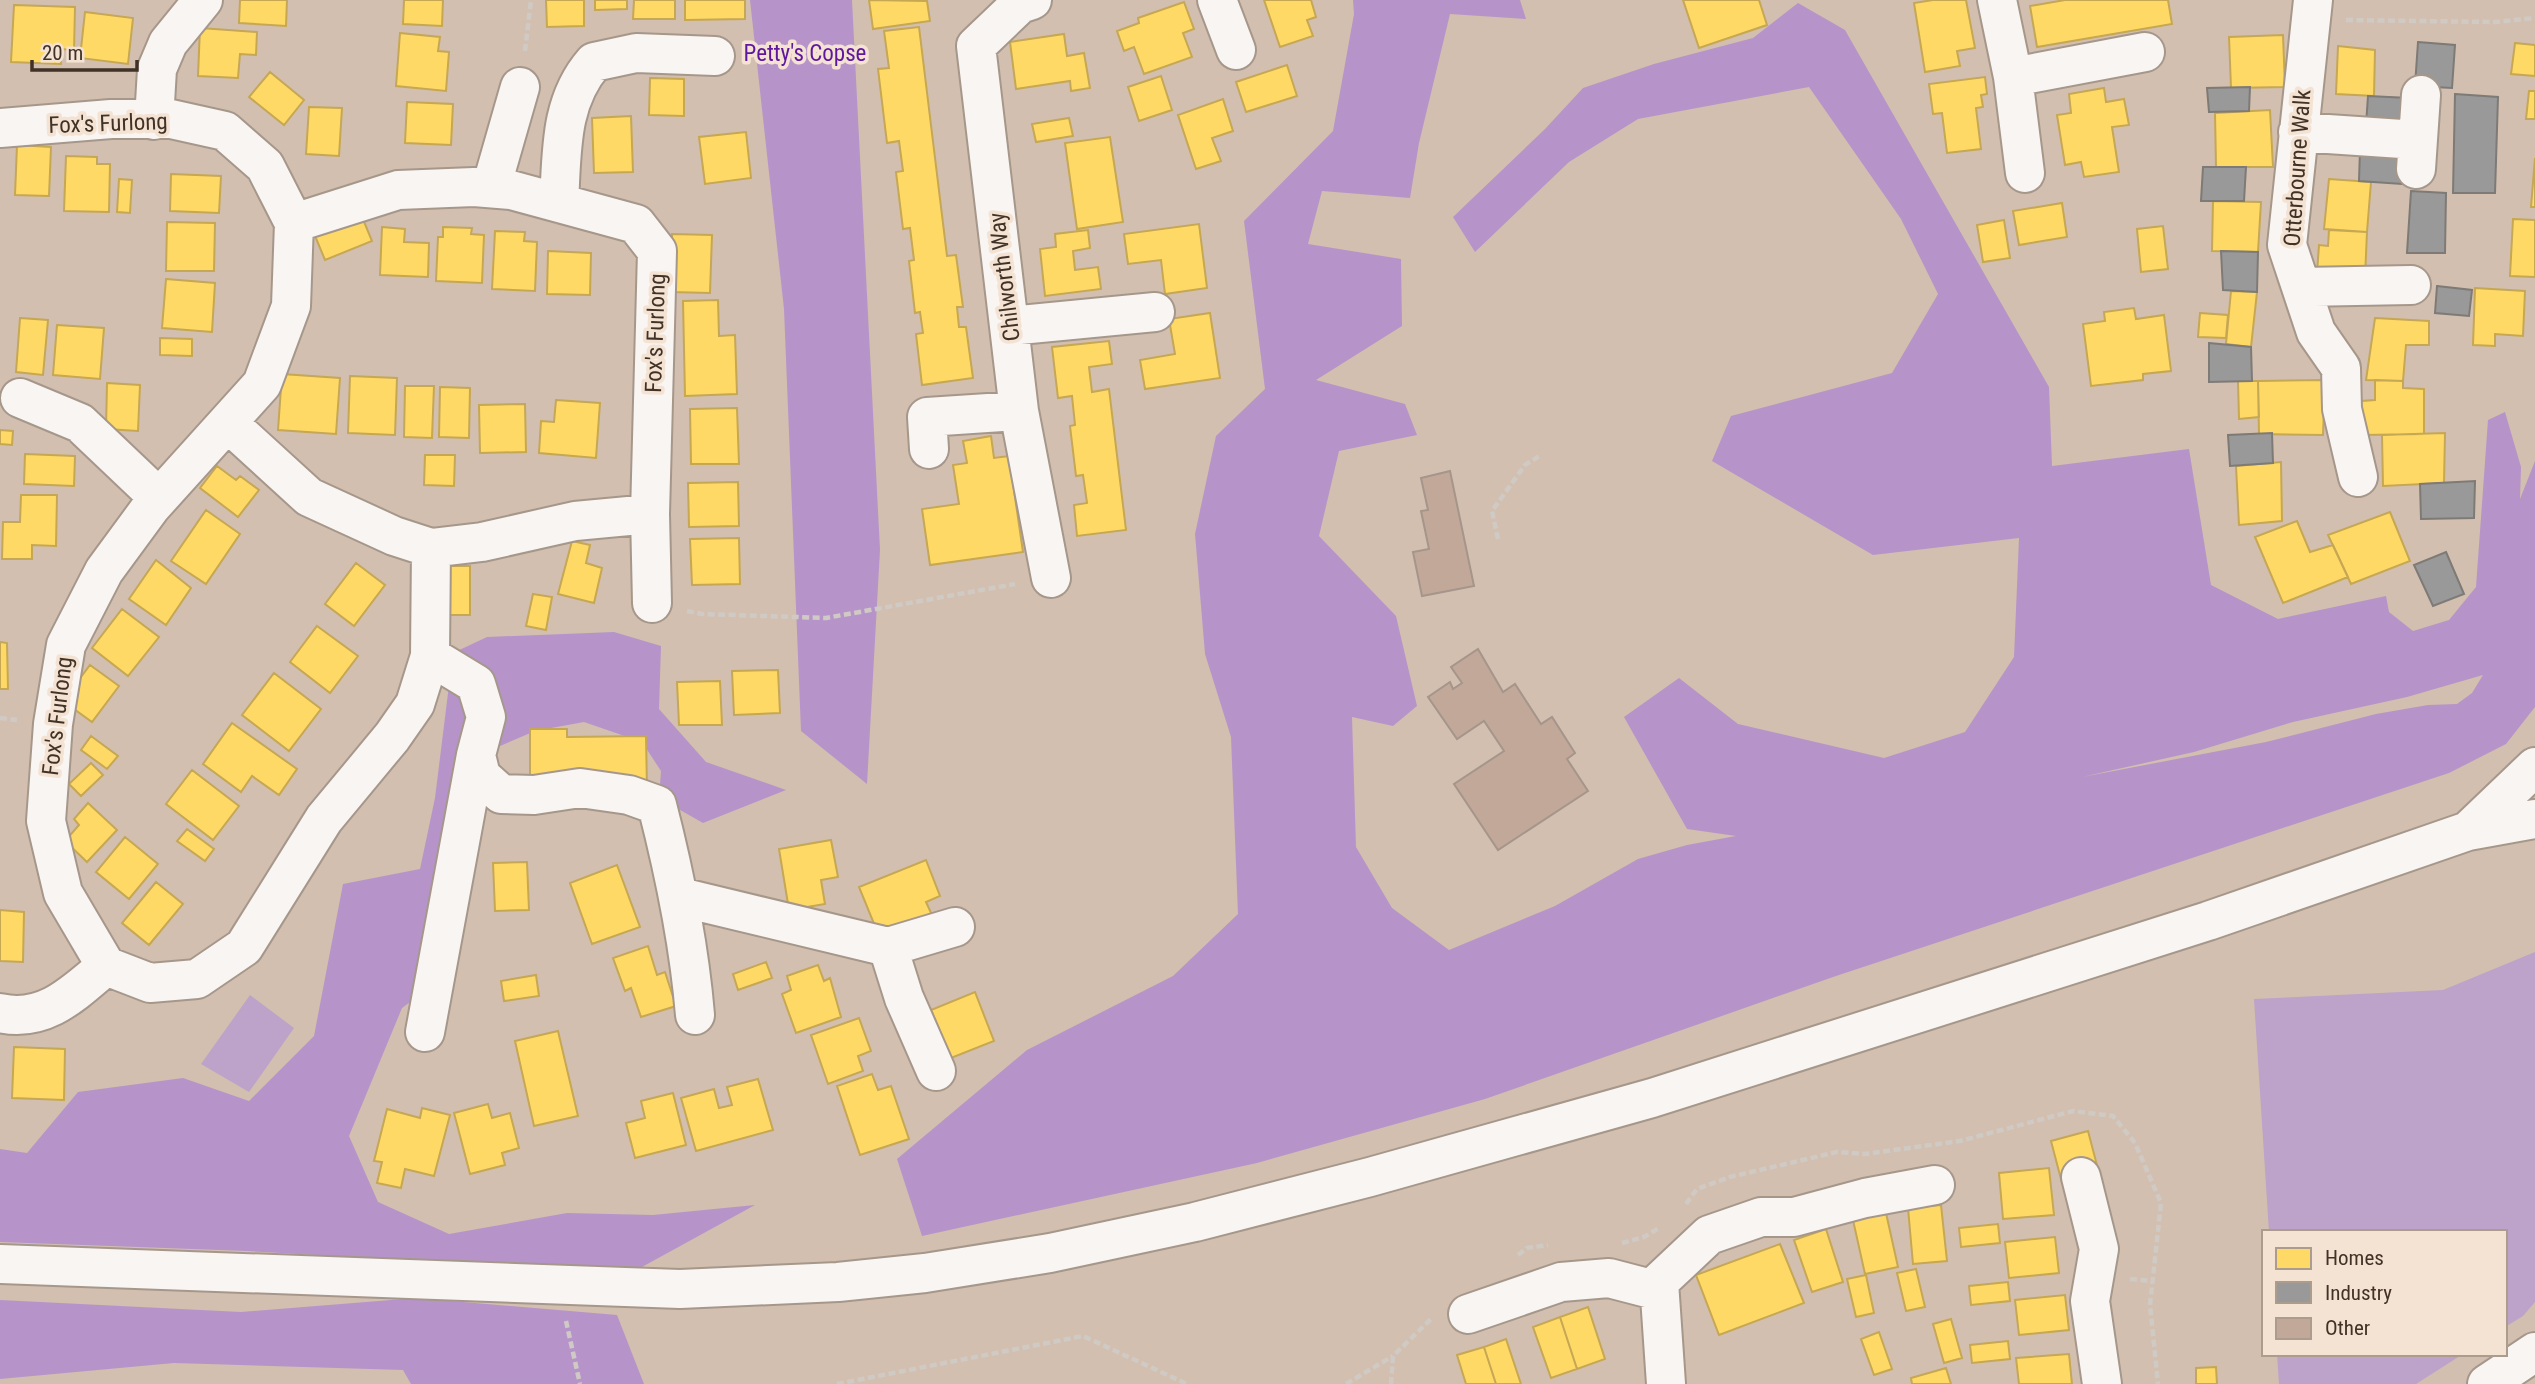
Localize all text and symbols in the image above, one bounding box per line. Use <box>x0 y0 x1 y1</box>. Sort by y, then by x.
scale bar <box>32 28 136 72</box>
park label: Petty's Copse <box>744 40 866 67</box>
text: 20 m <box>42 41 83 65</box>
street label: Otterbourne Walk <box>2279 88 2316 247</box>
street label: Fox's Furlong <box>48 108 168 139</box>
street label: Chilworth Way <box>983 211 1026 343</box>
street label: Fox's Furlong <box>640 273 671 393</box>
street label: Fox's Furlong <box>37 655 78 777</box>
legend <box>2262 1230 2507 1356</box>
text: Homes <box>2325 1246 2384 1270</box>
text: Industry <box>2325 1281 2392 1305</box>
text: Other <box>2325 1316 2370 1340</box>

